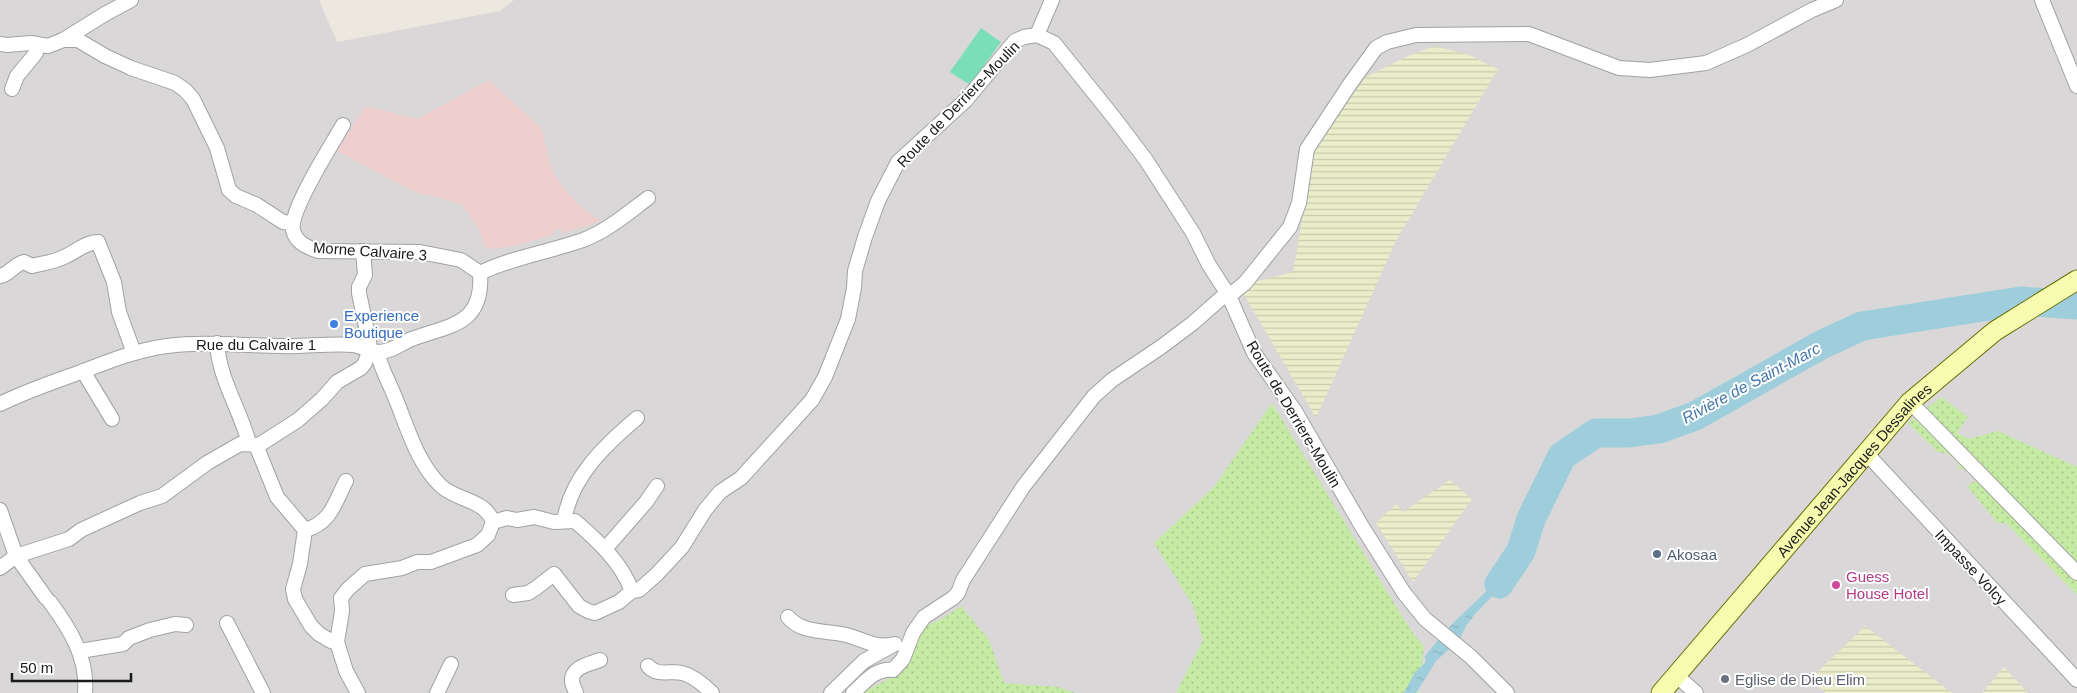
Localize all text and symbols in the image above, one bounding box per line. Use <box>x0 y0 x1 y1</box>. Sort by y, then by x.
street label: Route de Derriere-Moulin <box>893 38 1023 170</box>
street label: Morne Calvaire 3 <box>312 239 428 263</box>
place label: Experience Boutique <box>344 307 419 341</box>
marker: Experience Boutique <box>328 318 340 330</box>
street label: Rue du Calvaire 1 <box>196 336 316 353</box>
street label: Route de Derriere-Moulin <box>1243 337 1345 491</box>
water label: Rivière de Saint-Marc <box>1679 339 1823 427</box>
street label: Avenue Jean-Jacques Dessalines <box>1773 380 1935 560</box>
street label: Impasse Volcy <box>1932 526 2011 609</box>
place label: Akosaa <box>1667 546 1718 563</box>
marker: Akosaa <box>1651 548 1663 560</box>
place label: Guess House Hotel <box>1846 568 1929 602</box>
marker: Guess House Hotel <box>1830 579 1842 591</box>
scale bar <box>12 650 131 682</box>
text: 50 m <box>20 659 53 676</box>
place label: Eglise de Dieu Elim <box>1735 671 1865 688</box>
marker: Eglise de Dieu Elim <box>1719 673 1731 685</box>

